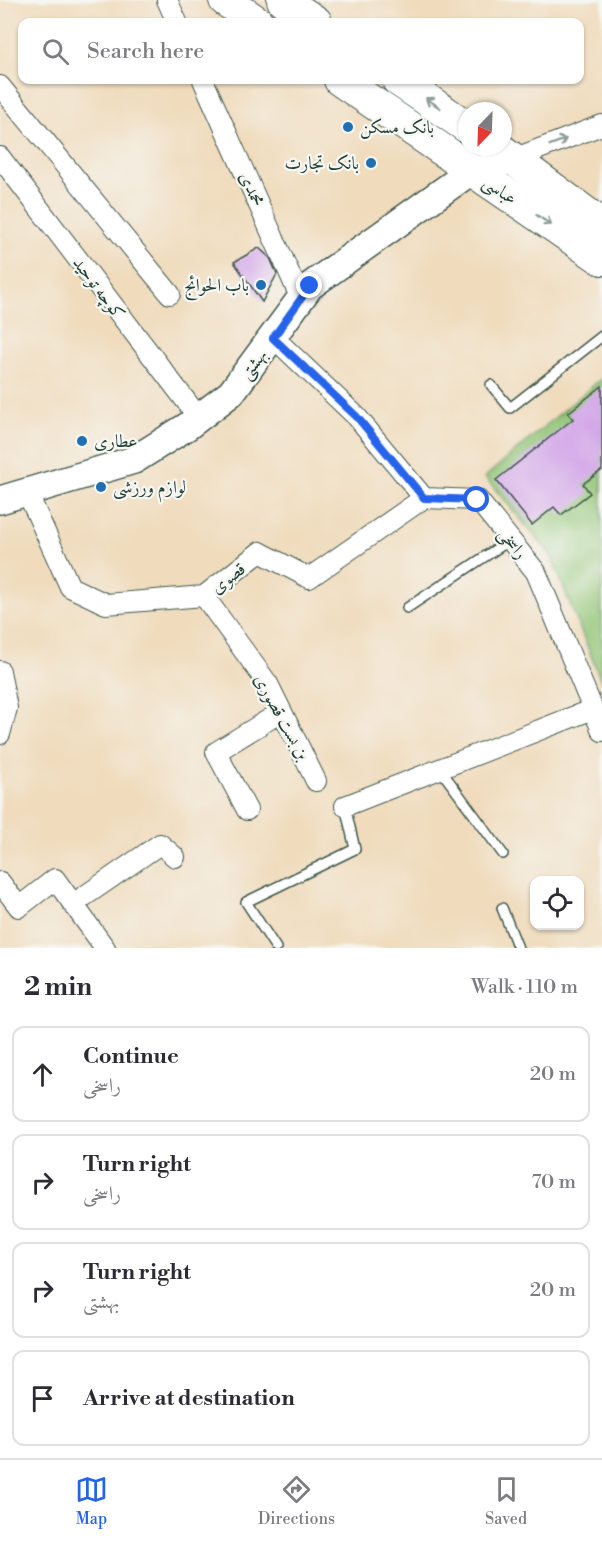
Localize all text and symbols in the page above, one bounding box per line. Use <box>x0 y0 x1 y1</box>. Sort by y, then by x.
search box <box>18 18 584 84</box>
icon: search <box>39 35 72 68</box>
text: Search here <box>87 38 204 65</box>
one-way arrow <box>425 97 441 109</box>
north arrow <box>458 102 512 156</box>
place label: بانک مسکن <box>360 116 434 139</box>
marker: بانک مسکن <box>341 120 355 134</box>
one-way arrow <box>548 136 566 147</box>
place label: بانک تجارت <box>284 152 359 175</box>
marker: بانک تجارت <box>364 156 378 170</box>
street label: محمدی <box>234 168 269 210</box>
street label: عباسى <box>478 171 521 211</box>
one-way arrow <box>535 214 551 226</box>
street label: کوچه توحید <box>66 252 130 325</box>
route end <box>296 272 322 298</box>
place label: باب الحوائج <box>184 274 249 301</box>
marker: باب الحوائج <box>254 278 268 292</box>
street label: بهشتی <box>234 344 273 385</box>
place label: عطاری <box>94 430 138 453</box>
marker: عطاری <box>75 434 89 448</box>
place label: لوازم ورزشی <box>113 476 186 503</box>
marker: لوازم ورزشی <box>94 480 108 494</box>
route start <box>463 486 489 512</box>
street label: راسخی <box>493 523 532 564</box>
street label: قصوی <box>206 558 250 599</box>
street label: بن بست قصوری <box>248 670 315 765</box>
map controls <box>530 876 584 930</box>
button: locate <box>530 876 584 930</box>
text: 2 min <box>24 971 92 1003</box>
text: Walk · 110 m <box>471 975 578 1000</box>
text: Continue <box>83 1043 179 1070</box>
icon: ahead <box>26 1058 59 1091</box>
text: 20 m <box>530 1062 576 1087</box>
text: راسخی <box>83 1074 121 1099</box>
text: Turn right <box>83 1151 191 1178</box>
icon: right <box>26 1166 59 1199</box>
text: 70 m <box>532 1170 576 1195</box>
text: راسخی <box>83 1182 121 1207</box>
text: Turn right <box>83 1259 191 1286</box>
icon: right <box>26 1274 59 1307</box>
text: 20 m <box>530 1278 576 1303</box>
text: بهشتی <box>83 1290 120 1315</box>
icon: arrive <box>26 1382 59 1415</box>
text: Arrive at destination <box>83 1385 295 1412</box>
tab: Map <box>75 1473 108 1529</box>
tab: Directions <box>258 1473 335 1529</box>
tab: Saved <box>485 1473 527 1529</box>

